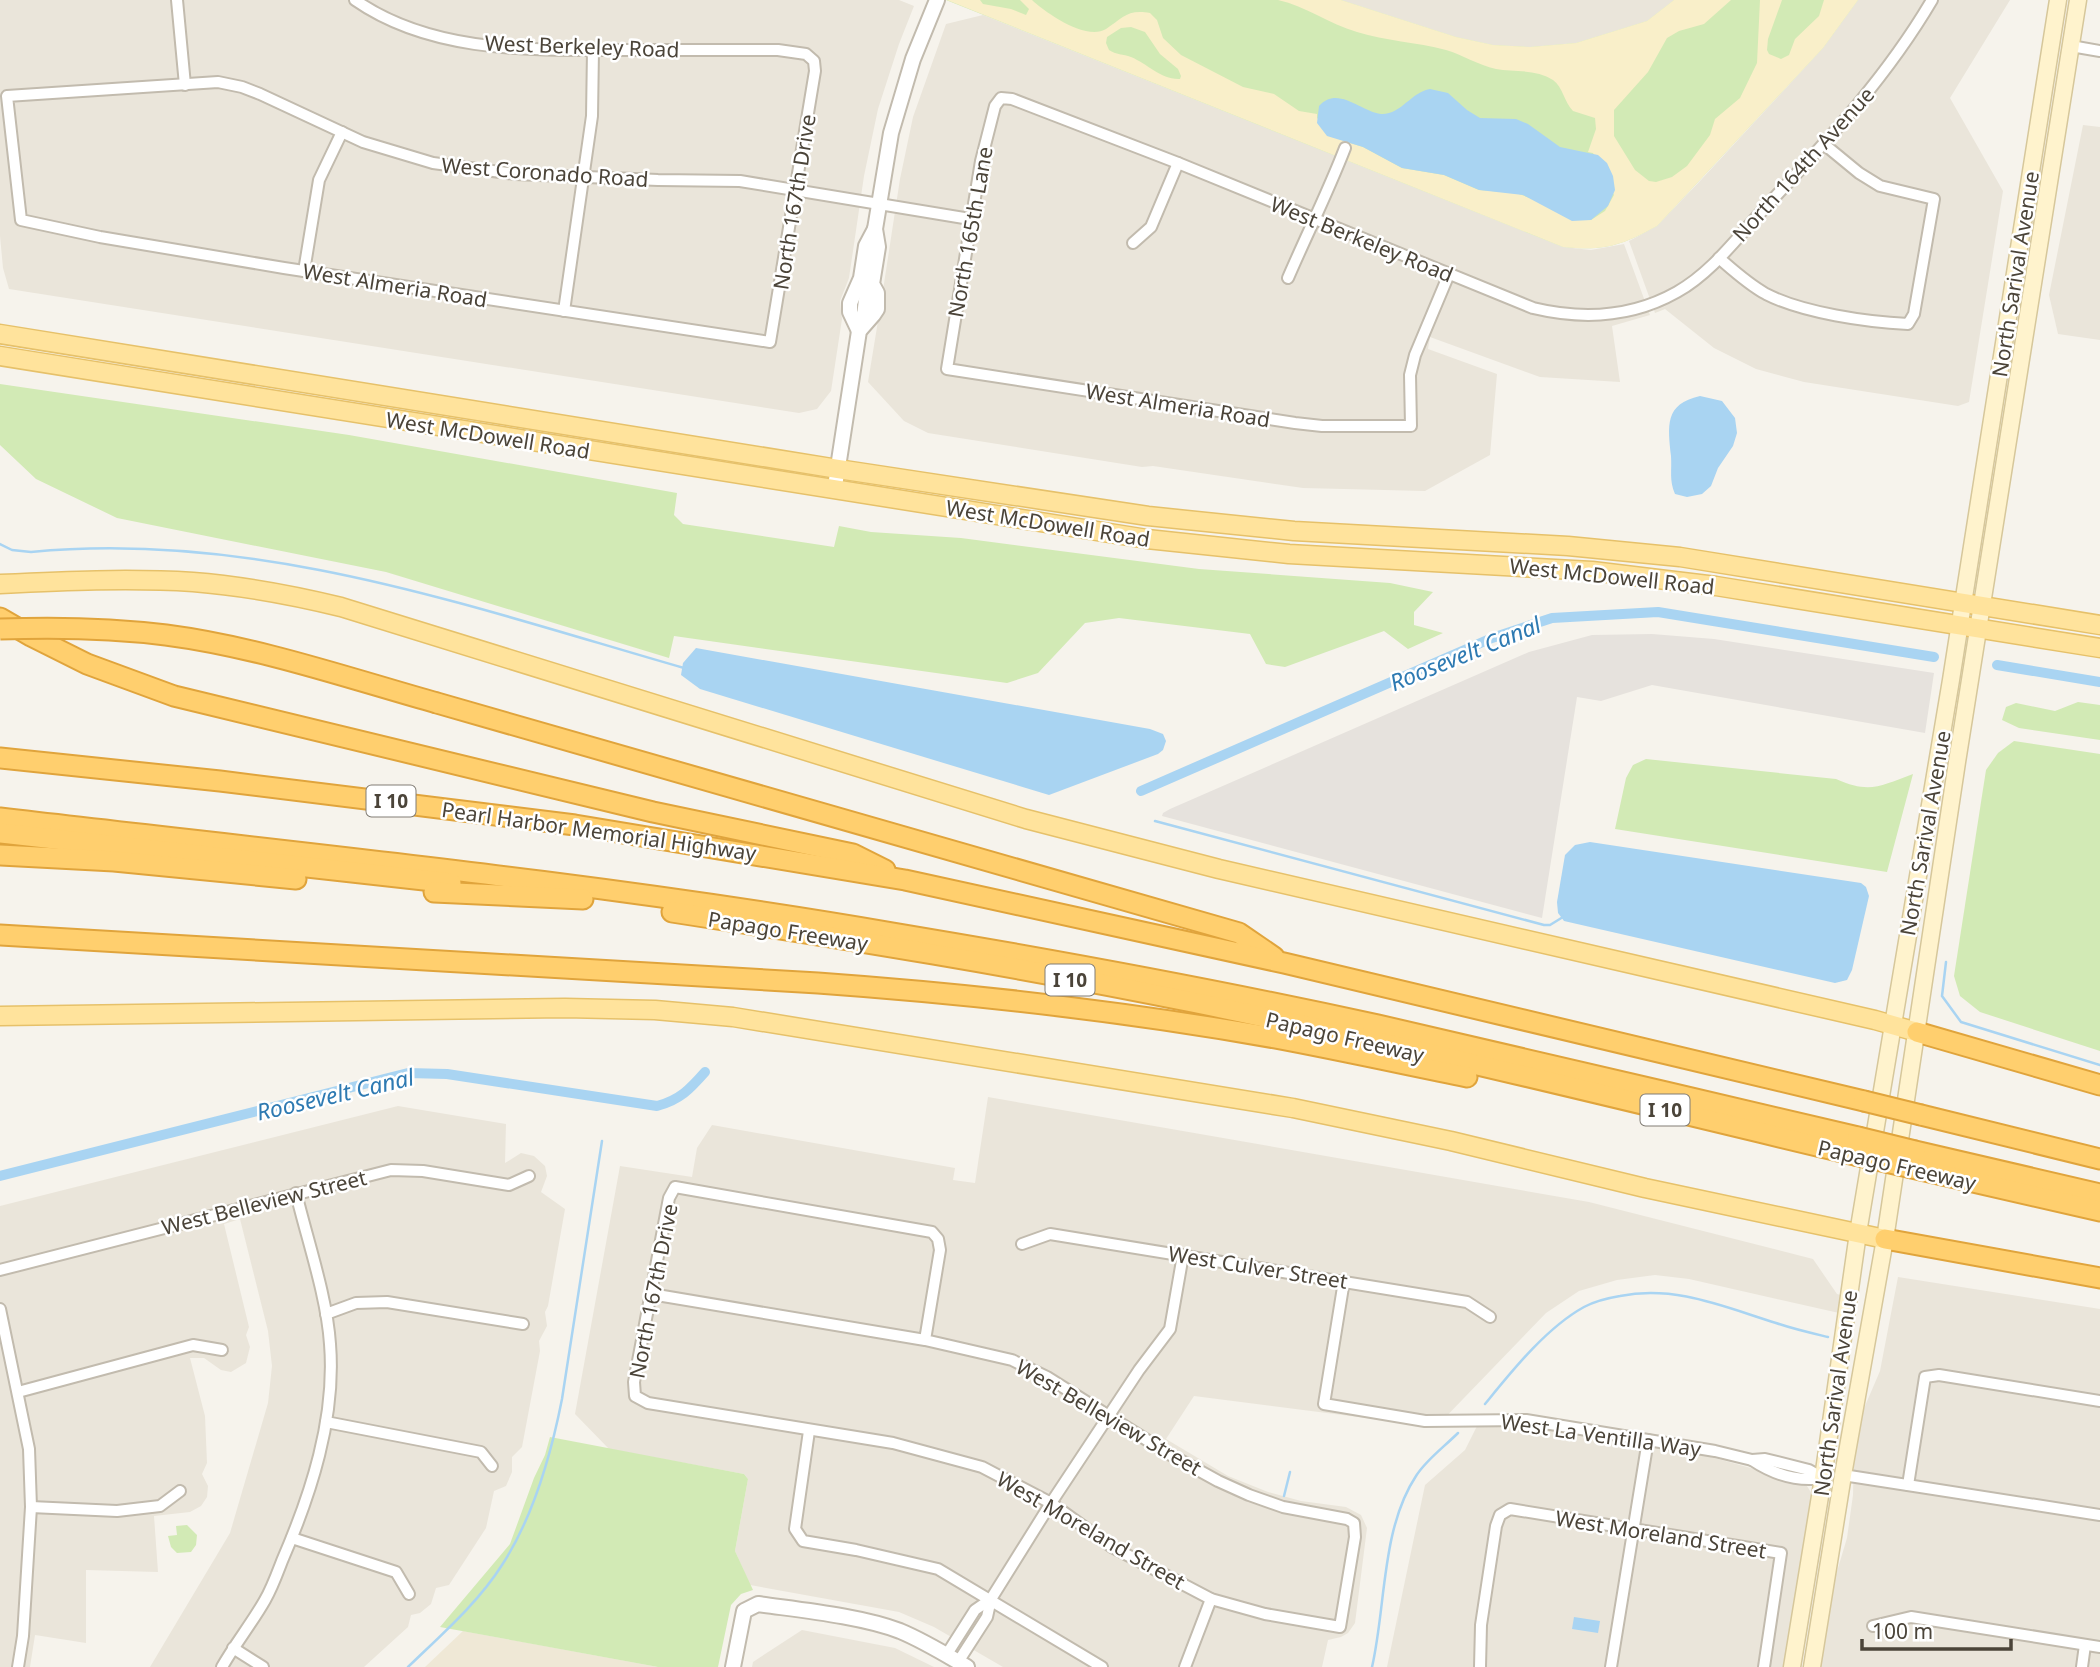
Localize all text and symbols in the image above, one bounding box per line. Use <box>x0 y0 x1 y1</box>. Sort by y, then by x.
street label: West Berkeley Road <box>484 29 680 63</box>
street label: North 164th Avenue <box>1726 81 1880 247</box>
street label: North 167th Drive <box>766 112 822 292</box>
street label: North 165th Lane <box>941 144 999 320</box>
street label: West Coronado Road <box>441 151 649 193</box>
street label: North Sarival Avenue <box>1985 169 2045 379</box>
street label: West Berkeley Road <box>1266 190 1458 288</box>
street label: West Almeria Road <box>301 257 489 313</box>
street label: West Almeria Road <box>1084 377 1272 433</box>
street label: West McDowell Road <box>384 405 592 465</box>
street label: West McDowell Road <box>944 493 1152 553</box>
street label: West McDowell Road <box>1508 551 1716 601</box>
water label: Roosevelt Canal <box>1385 608 1546 698</box>
street label: North Sarival Avenue <box>1893 728 1957 938</box>
road number: I 10 <box>366 786 416 816</box>
street label: Pearl Harbor Memorial Highway <box>440 795 758 867</box>
street label: Papago Freeway <box>706 905 870 958</box>
road number: I 10 <box>1046 964 1094 996</box>
street label: Papago Freeway <box>1263 1005 1427 1069</box>
water label: Roosevelt Canal <box>253 1060 418 1128</box>
road number: I 10 <box>1640 1094 1690 1126</box>
street label: Papago Freeway <box>1815 1133 1979 1197</box>
street label: West Belleview Street <box>159 1163 370 1241</box>
street label: North 167th Drive <box>622 1201 684 1381</box>
street label: West Culver Street <box>1166 1239 1350 1295</box>
street label: North Sarival Avenue <box>1807 1288 1863 1498</box>
street label: West Belleview Street <box>1011 1352 1207 1482</box>
street label: West La Ventilla Way <box>1499 1407 1703 1463</box>
street label: West Moreland Street <box>992 1465 1191 1596</box>
street label: West Moreland Street <box>1554 1504 1769 1565</box>
scale bar <box>1862 1608 2011 1652</box>
text: 100 m <box>1872 1617 1933 1645</box>

